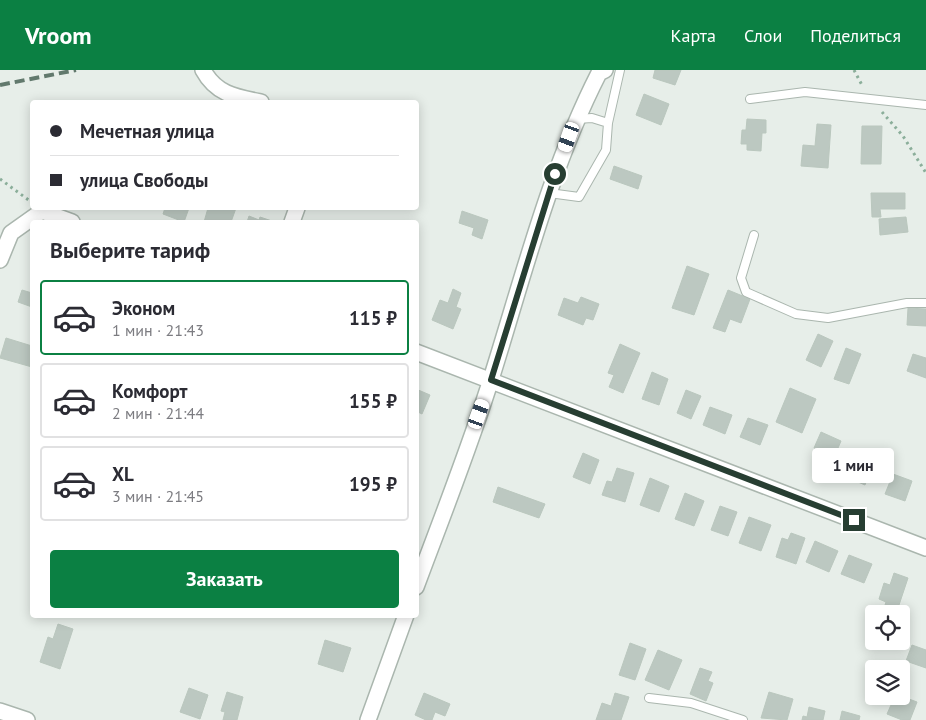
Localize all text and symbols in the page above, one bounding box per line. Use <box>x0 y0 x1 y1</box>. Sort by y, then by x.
text: Vroom <box>25 20 92 51</box>
text: Карта <box>671 24 716 47</box>
text: Слои <box>744 24 782 47</box>
text: Поделиться <box>810 24 901 47</box>
text: Мечетная улица <box>80 119 214 143</box>
car <box>556 120 581 154</box>
route start <box>544 163 566 185</box>
text: улица Свободы <box>80 168 208 192</box>
text: Выберите тариф <box>50 236 210 264</box>
icon: car <box>52 295 97 340</box>
text: Эконом <box>112 296 175 320</box>
text: 115 ₽ <box>349 306 397 330</box>
text: 1 мин · 21:43 <box>112 320 204 340</box>
icon: car <box>52 378 97 423</box>
text: Комфорт <box>112 379 188 403</box>
text: 155 ₽ <box>349 389 397 413</box>
car <box>466 397 491 431</box>
text: 2 мин · 21:44 <box>112 403 204 423</box>
callout: 1 мин <box>813 448 895 482</box>
text: 1 мин <box>832 455 874 475</box>
icon: car <box>52 461 97 506</box>
text: XL <box>112 462 134 486</box>
text: 195 ₽ <box>349 472 397 496</box>
text: 3 мин · 21:45 <box>112 486 204 506</box>
route end <box>843 509 865 531</box>
button: Заказать <box>50 550 399 608</box>
map controls <box>865 605 910 705</box>
button: locate <box>865 605 910 650</box>
button: layers <box>865 660 910 705</box>

